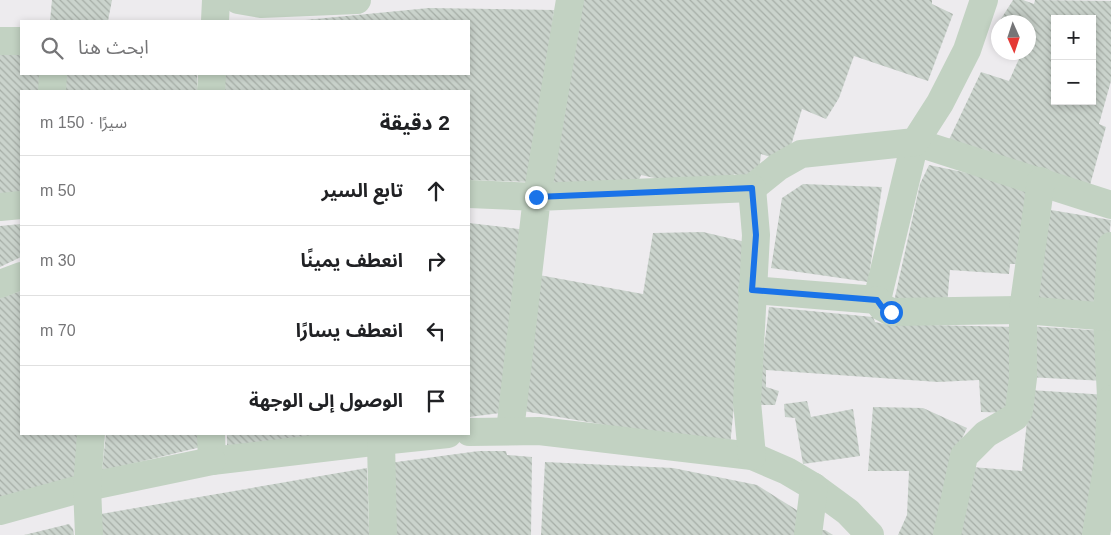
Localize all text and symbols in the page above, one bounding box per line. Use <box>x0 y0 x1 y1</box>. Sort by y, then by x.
north arrow <box>991 15 1036 60</box>
map controls <box>1051 15 1096 105</box>
button: + <box>1051 15 1096 60</box>
search box <box>20 20 470 75</box>
icon: search <box>38 34 66 62</box>
text: ابحث هنا <box>78 37 149 58</box>
button: − <box>1051 60 1096 105</box>
text: 2 دقيقة <box>380 111 450 134</box>
text: سيرًا · 150 m <box>40 114 127 131</box>
icon: ahead <box>422 177 450 205</box>
text: تابع السير <box>321 180 403 201</box>
text: 50 m <box>40 182 76 199</box>
route end <box>525 186 548 209</box>
icon: right <box>422 247 450 275</box>
text: انعطف يمينًا <box>301 250 403 271</box>
text: 30 m <box>40 252 76 269</box>
route start <box>880 301 903 324</box>
icon: left <box>422 317 450 345</box>
text: انعطف يسارًا <box>296 320 403 341</box>
text: 70 m <box>40 322 76 339</box>
icon: arrive <box>422 387 450 415</box>
text: الوصول إلى الوجهة <box>249 390 403 411</box>

